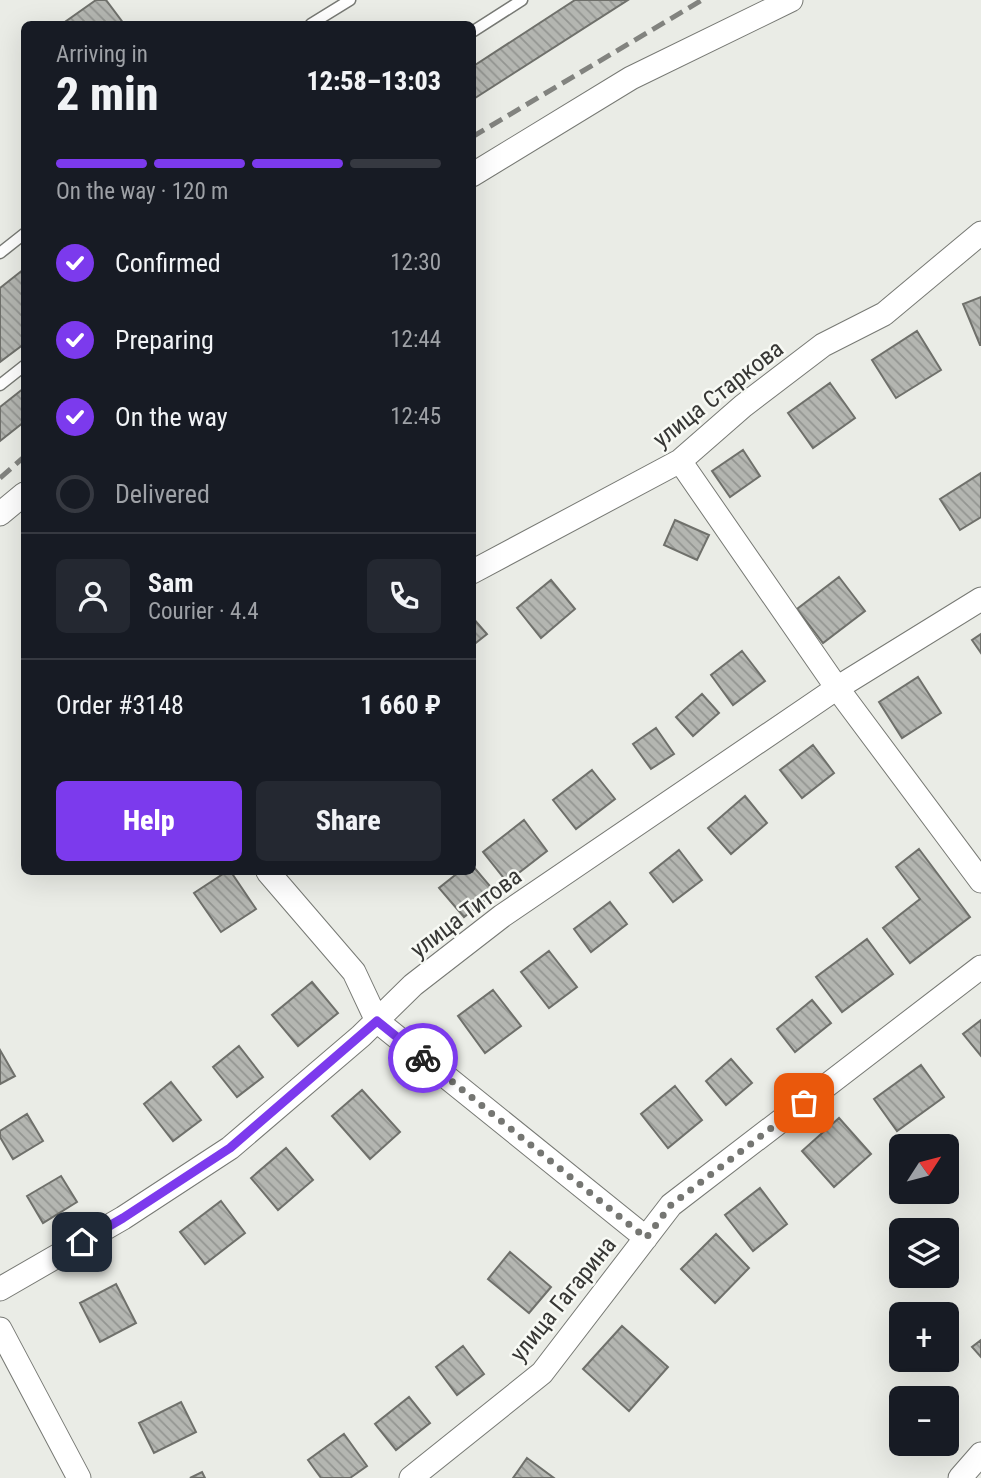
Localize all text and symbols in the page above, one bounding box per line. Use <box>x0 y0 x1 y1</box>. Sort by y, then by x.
text: Arriving in <box>56 41 148 68</box>
text: 12:58–13:03 <box>307 66 441 96</box>
text: 2 min <box>56 67 159 121</box>
text: On the way · 120 m <box>56 178 228 205</box>
icon: check <box>56 244 94 282</box>
text: Confirmed <box>115 248 221 278</box>
text: 12:30 <box>390 249 441 276</box>
icon: check <box>56 321 94 359</box>
text: Preparing <box>115 325 214 355</box>
text: 12:44 <box>390 326 441 353</box>
street label: улица Старкова <box>647 334 789 454</box>
icon: check <box>56 398 94 436</box>
text: On the way <box>115 402 228 432</box>
text: 12:45 <box>390 403 441 430</box>
text: Delivered <box>115 479 210 509</box>
button: person <box>56 559 130 633</box>
button: phone <box>367 559 441 633</box>
text: Sam <box>148 568 194 598</box>
text: Courier · 4.4 <box>148 598 259 625</box>
text: Order #3148 <box>56 690 184 720</box>
text: 1 660 ₽ <box>360 690 441 720</box>
button: Help <box>56 781 242 861</box>
button: Share <box>256 781 441 861</box>
street label: улица Титова <box>405 862 527 964</box>
courier <box>388 1023 458 1093</box>
icon: bike <box>404 1039 442 1077</box>
pin <box>774 1073 834 1133</box>
icon: bag <box>785 1084 823 1122</box>
north arrow <box>889 1134 959 1204</box>
map controls <box>889 1134 959 1456</box>
pin <box>52 1212 112 1272</box>
button: layers <box>889 1218 959 1288</box>
icon: home <box>63 1223 101 1261</box>
street label: улица Гагарина <box>504 1231 622 1367</box>
button: + <box>889 1302 959 1372</box>
button: − <box>889 1386 959 1456</box>

